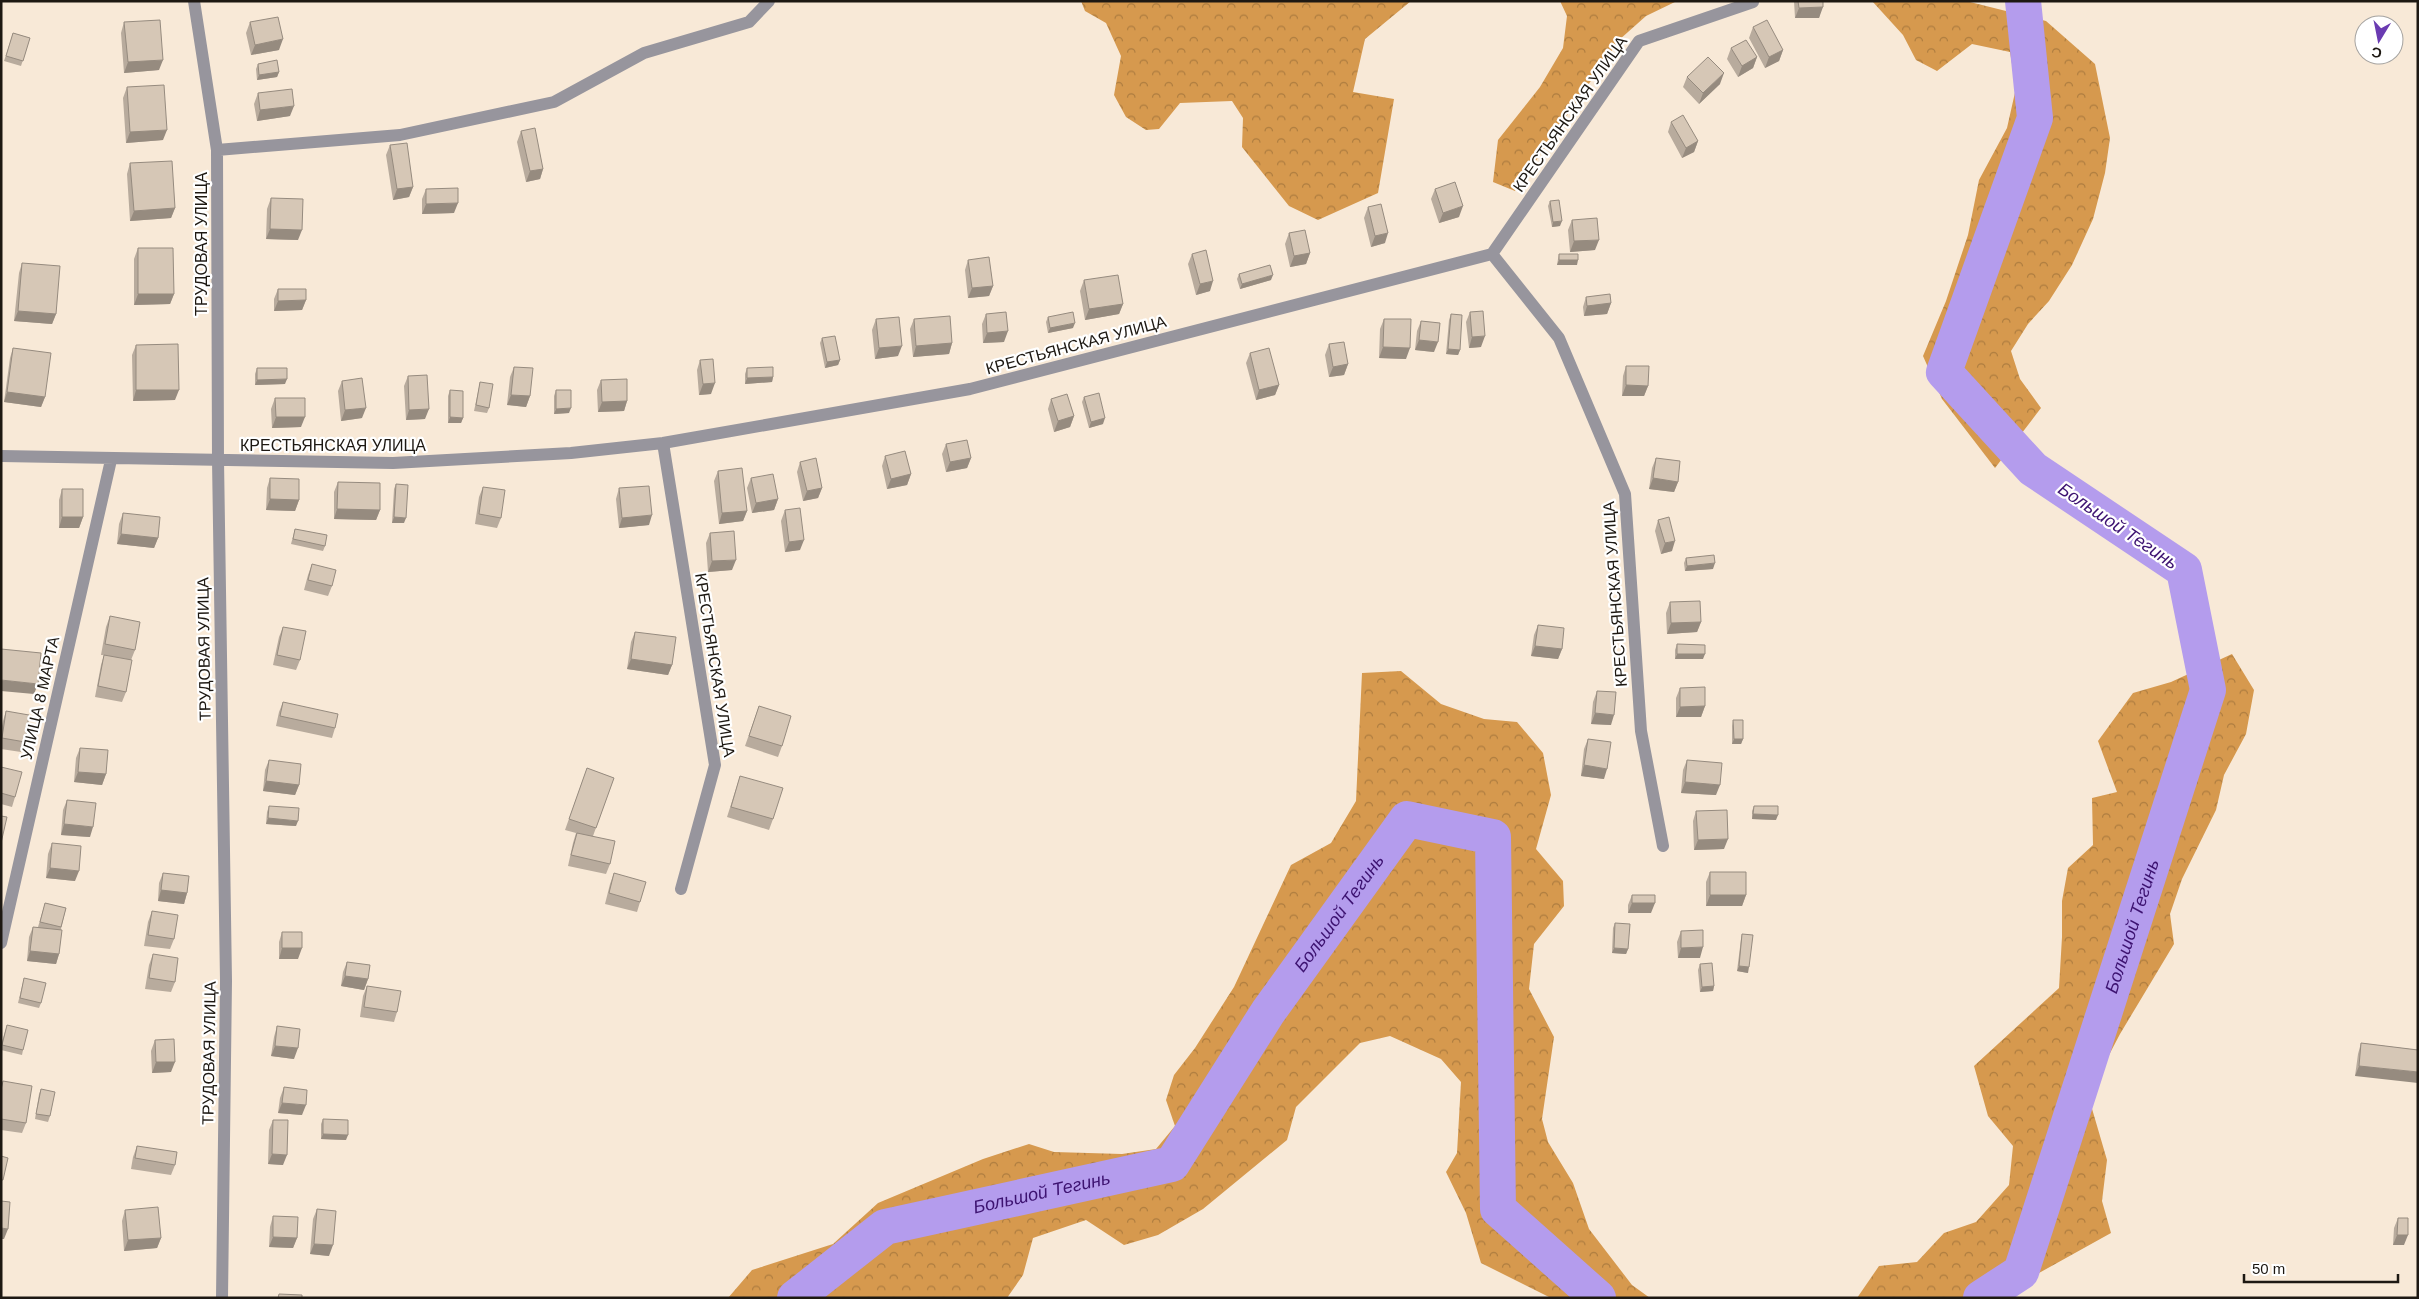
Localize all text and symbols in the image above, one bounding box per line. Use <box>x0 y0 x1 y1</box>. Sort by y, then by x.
north arrow <box>2354 15 2404 65</box>
street label: КРЕСТЬЯНСКАЯ УЛИЦА <box>1510 33 1631 195</box>
text: С <box>2370 44 2383 62</box>
street label: ТРУДОВАЯ УЛИЦА <box>193 172 210 316</box>
street label: КРЕСТЬЯНСКАЯ УЛИЦА <box>984 313 1168 377</box>
street label: КРЕСТЬЯНСКАЯ УЛИЦА <box>240 437 426 454</box>
water label: Большой Тегинь <box>2055 479 2181 573</box>
street label: КРЕСТЬЯНСКАЯ УЛИЦА <box>1600 500 1630 687</box>
street label: КРЕСТЬЯНСКАЯ УЛИЦА <box>692 572 738 759</box>
street label: ТРУДОВАЯ УЛИЦА <box>194 577 214 721</box>
street label: УЛИЦА 8 МАРТА <box>18 634 63 761</box>
water label: Большой Тегинь <box>1290 851 1388 976</box>
water label: Большой Тегинь <box>2101 857 2163 996</box>
street label: ТРУДОВАЯ УЛИЦА <box>199 981 219 1125</box>
water label: Большой Тегинь <box>971 1168 1112 1217</box>
scale bar <box>2244 1252 2398 1284</box>
text: 50 m <box>2252 1260 2285 1277</box>

